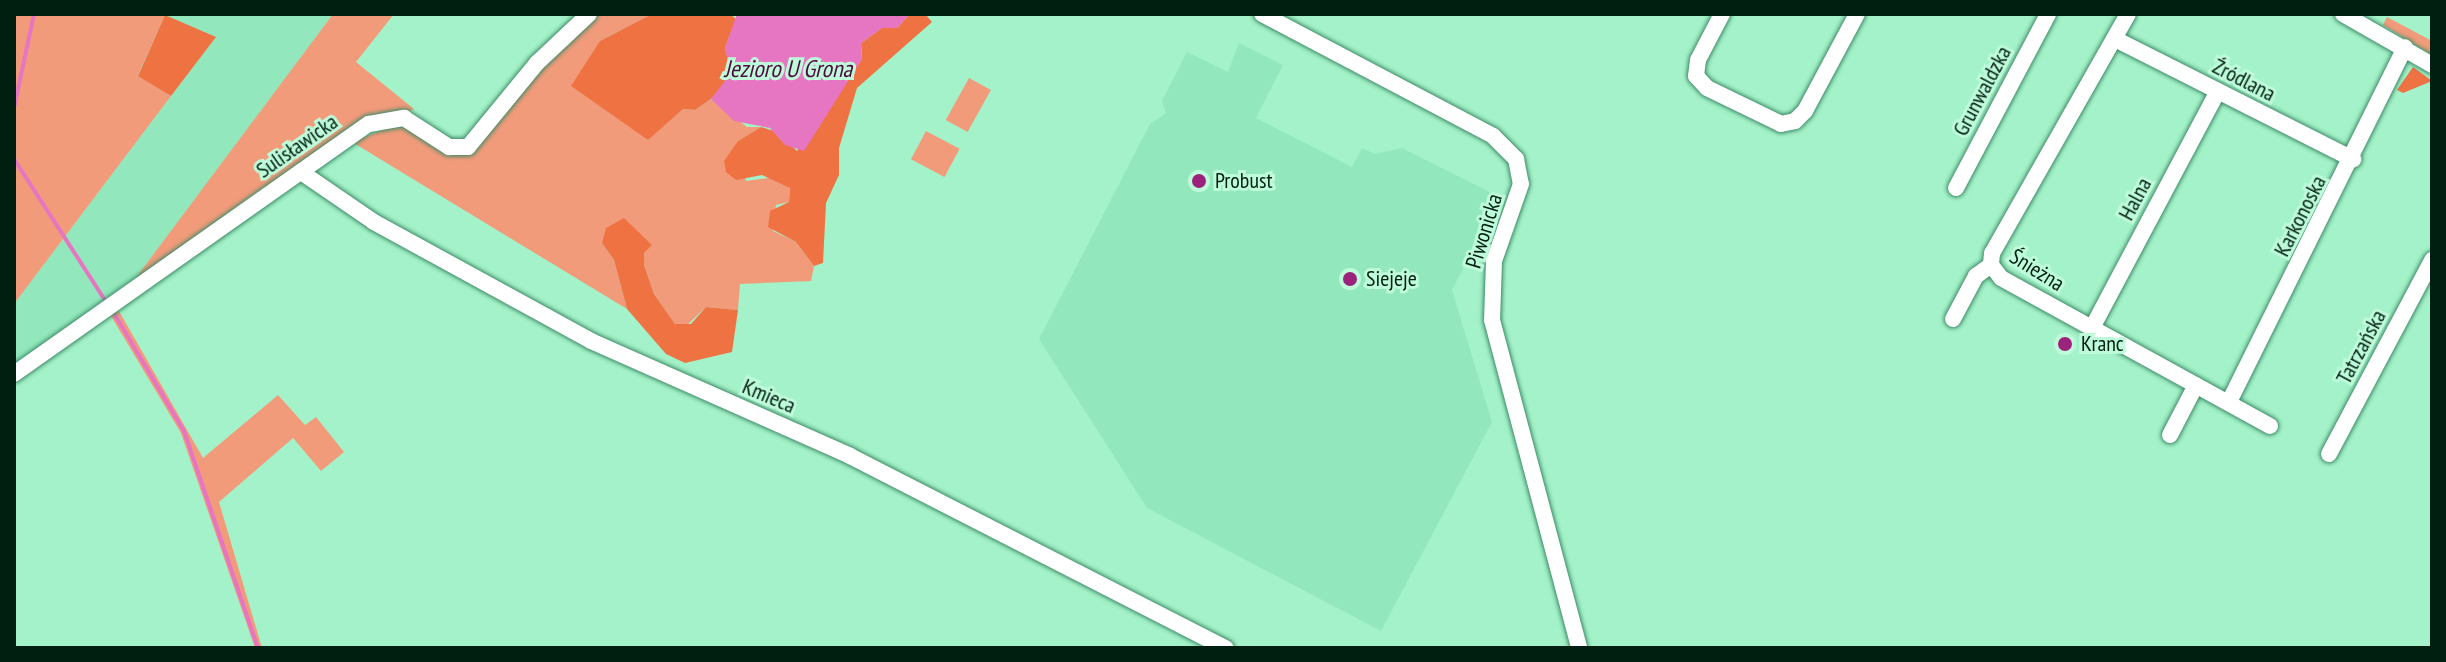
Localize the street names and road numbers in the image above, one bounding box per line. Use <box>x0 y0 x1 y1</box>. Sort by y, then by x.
street label: Grunwaldzka <box>1947 42 2017 140</box>
street label: Źródlana <box>2208 53 2280 107</box>
street label: Sulisławicka <box>251 108 343 184</box>
street label: Karkonoska <box>2268 171 2332 261</box>
street label: Halna <box>2113 173 2157 225</box>
street label: Piwonicka <box>1460 191 1508 271</box>
street label: Śnieżna <box>2005 243 2069 297</box>
street label: Tatrzańska <box>2331 305 2391 389</box>
street label: Kmieca <box>739 373 799 419</box>

